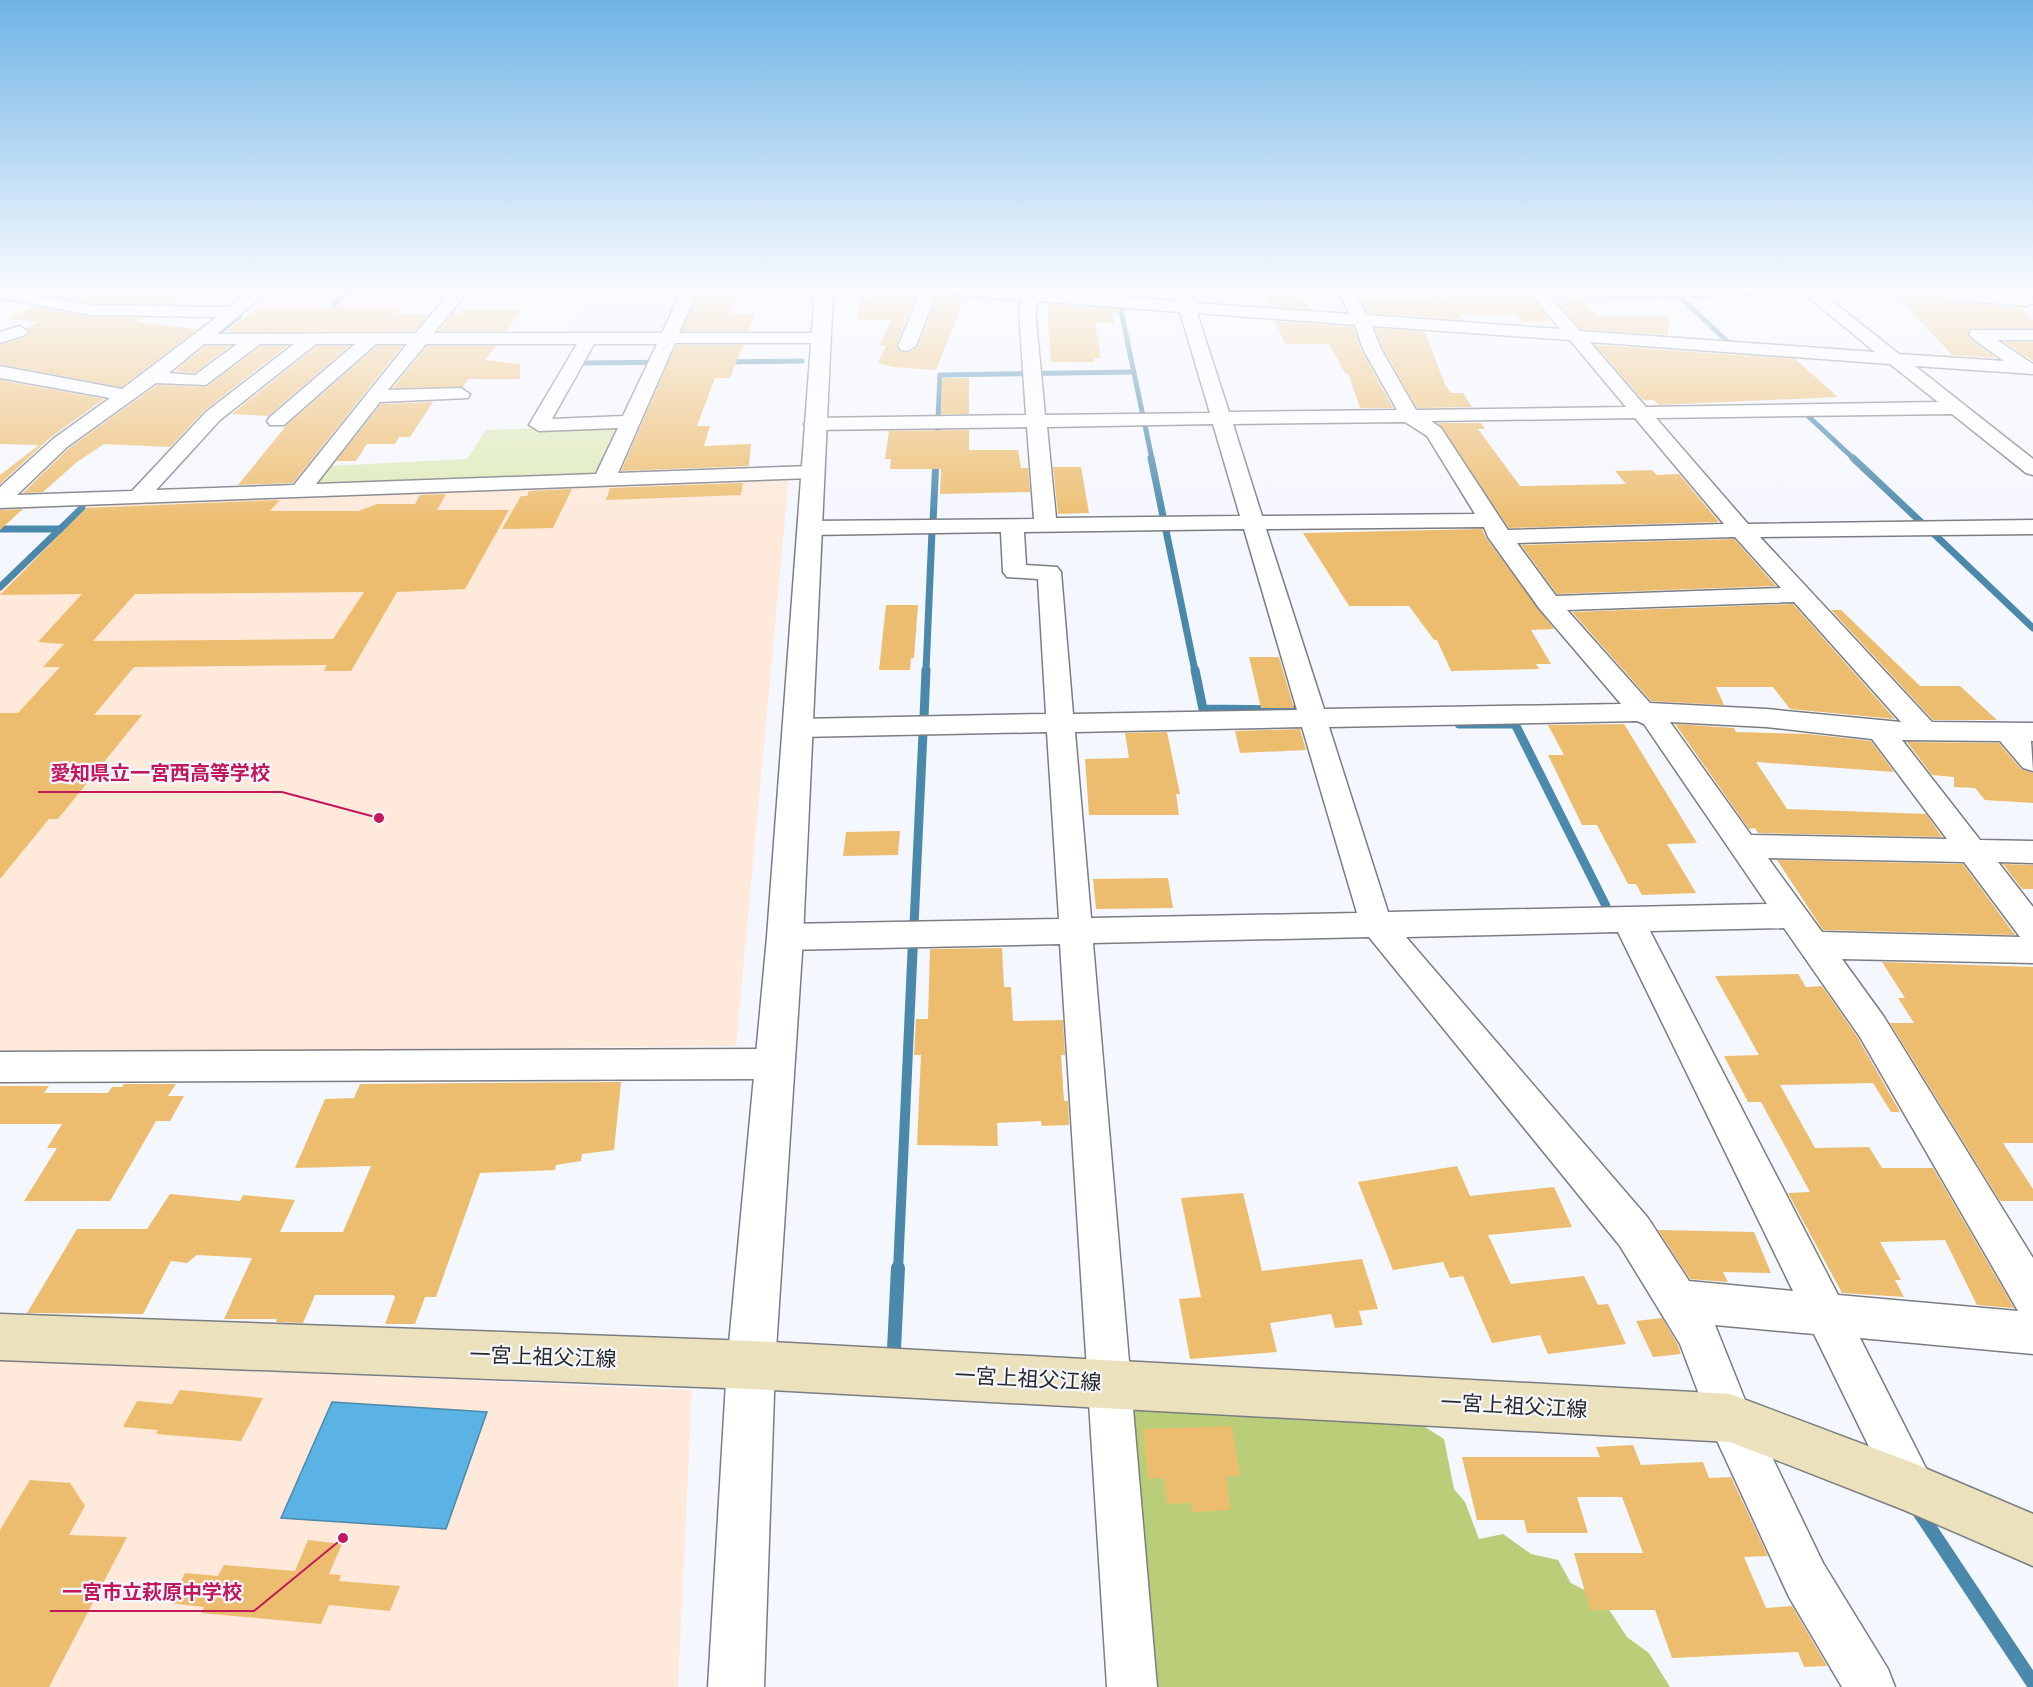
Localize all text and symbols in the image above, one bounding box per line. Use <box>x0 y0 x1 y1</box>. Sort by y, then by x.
callout: 愛知県立一宮西高等学校 <box>38 754 282 792</box>
text: 愛知県立一宮西高等学校 <box>50 760 270 787</box>
street label: 一宮上祖父江線 <box>469 1340 617 1374</box>
street label: 一宮上祖父江線 <box>954 1361 1102 1397</box>
street label: 一宮上祖父江線 <box>1440 1388 1588 1424</box>
callout: 一宮市立萩原中学校 <box>50 1573 254 1611</box>
text: 一宮市立萩原中学校 <box>62 1579 242 1606</box>

